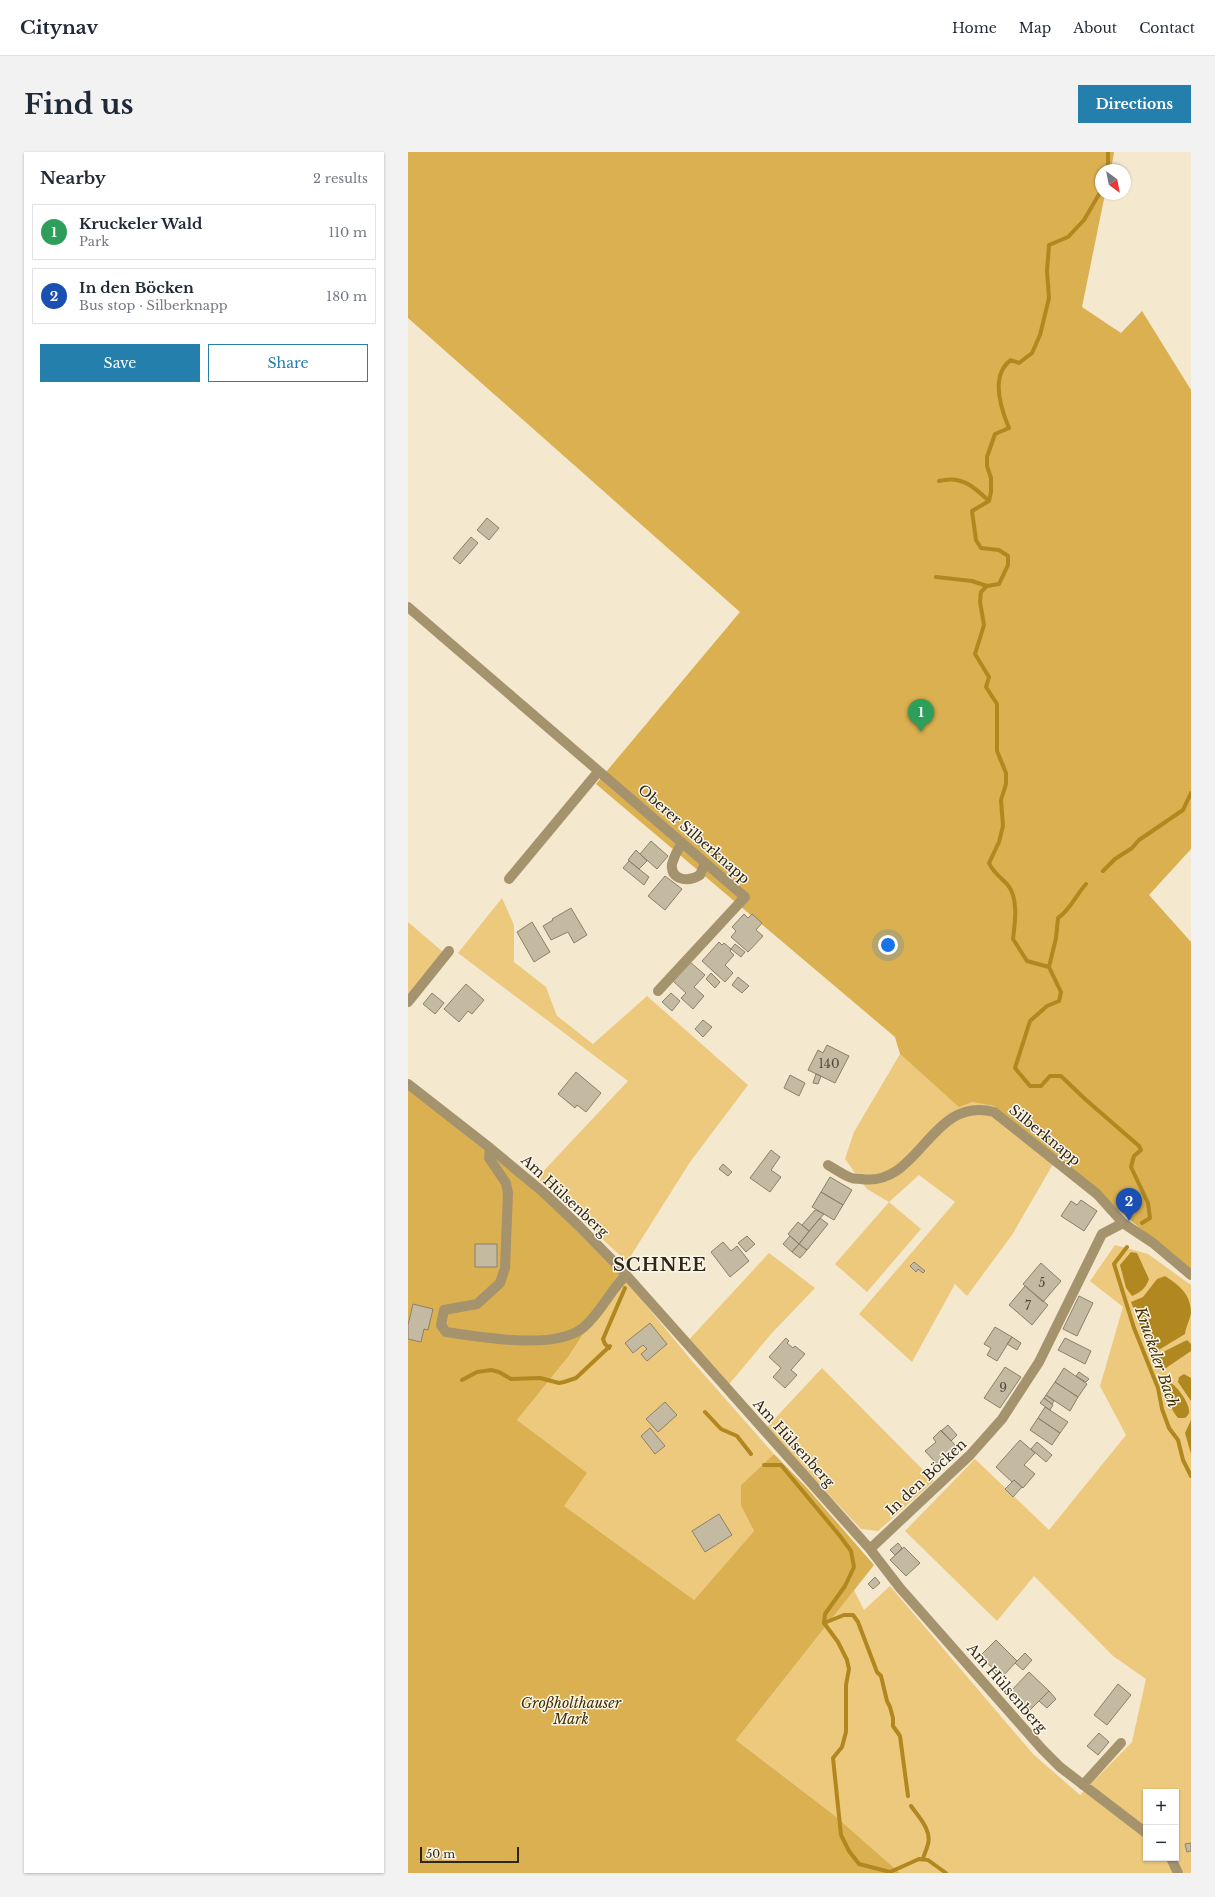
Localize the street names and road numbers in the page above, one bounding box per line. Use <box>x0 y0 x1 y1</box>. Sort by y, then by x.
street label: Oberer Silberknapp <box>634 780 754 888</box>
street label: Silberknapp <box>1005 1101 1085 1169</box>
street label: Am Hülsenberg <box>517 1150 613 1241</box>
street label: Am Hülsenberg <box>749 1394 839 1491</box>
street label: In den Böcken <box>882 1435 970 1519</box>
street label: Am Hülsenberg <box>963 1639 1051 1737</box>

